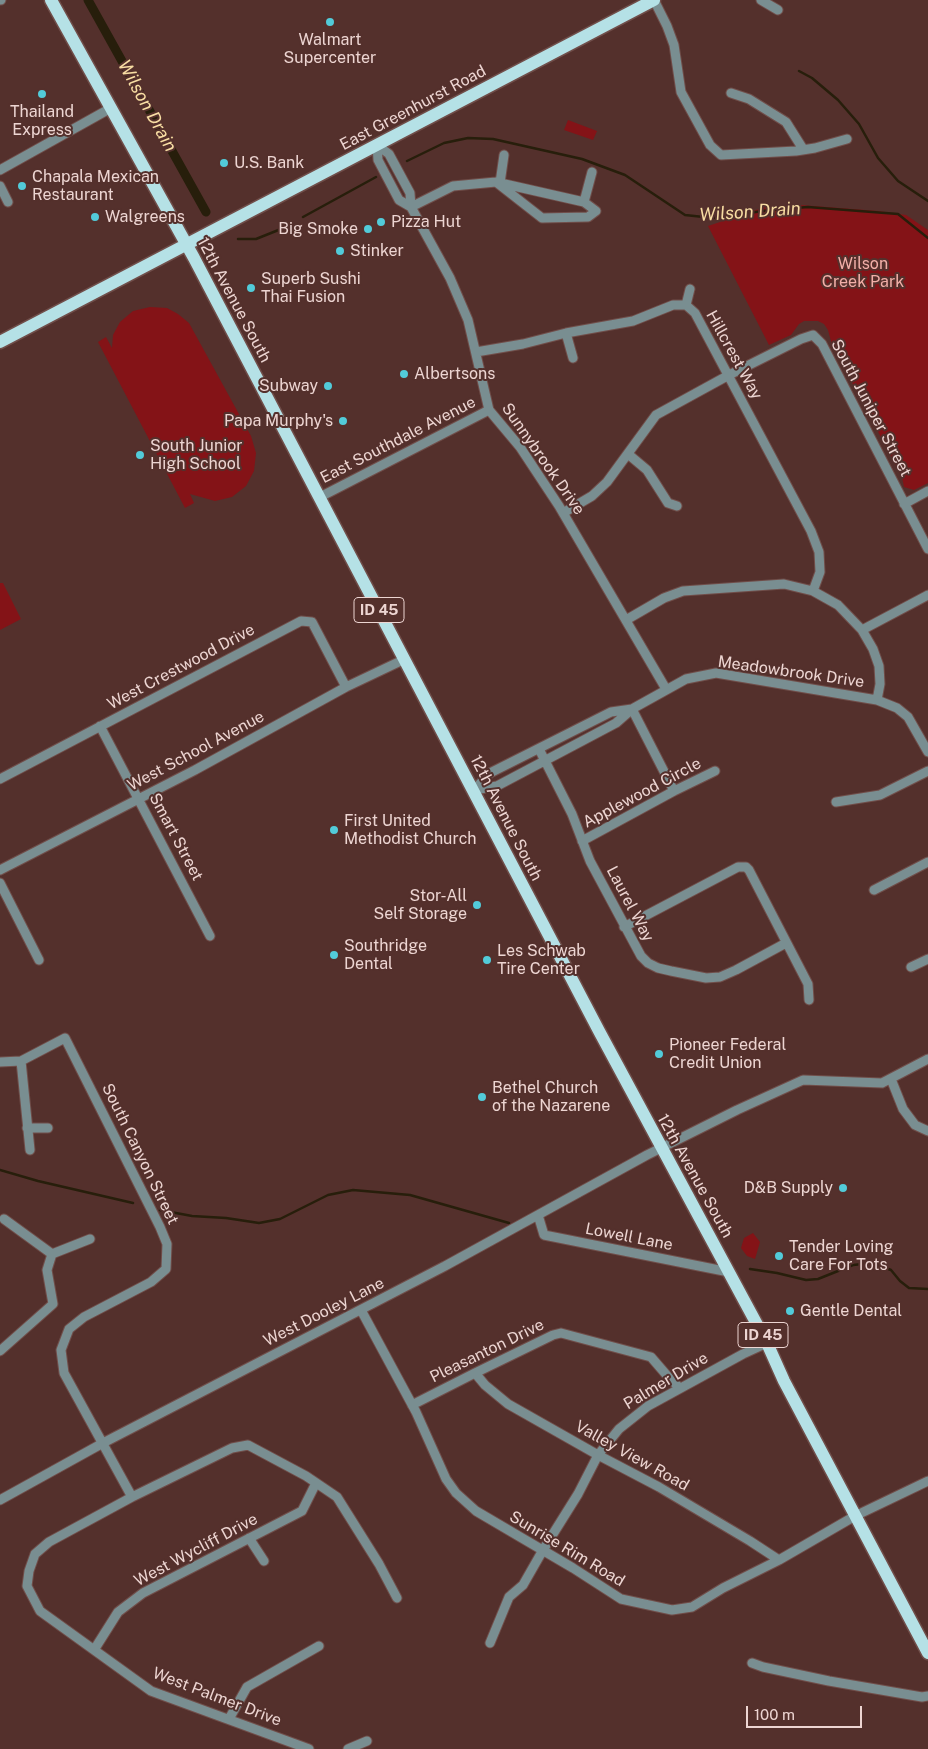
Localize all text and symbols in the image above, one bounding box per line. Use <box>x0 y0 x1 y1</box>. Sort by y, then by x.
marker: Walmart Supercenter <box>324 16 336 28</box>
place label: Walmart Supercenter <box>284 30 376 68</box>
water label: Wilson Drain <box>113 56 181 156</box>
street label: East Greenhurst Road <box>337 61 489 155</box>
marker: Thailand Express <box>36 88 48 100</box>
place label: Thailand Express <box>10 102 74 140</box>
place label: U.S. Bank <box>234 153 304 173</box>
marker: U.S. Bank <box>218 157 230 169</box>
place label: Chapala Mexican Restaurant <box>32 167 159 205</box>
marker: Chapala Mexican Restaurant <box>16 180 28 192</box>
water label: Wilson Drain <box>699 198 801 226</box>
place label: Walgreens <box>105 207 185 227</box>
marker: Walgreens <box>89 211 101 223</box>
place label: Pizza Hut <box>391 212 461 232</box>
marker: Pizza Hut <box>375 216 387 228</box>
place label: Big Smoke <box>278 219 358 239</box>
marker: Big Smoke <box>362 223 374 235</box>
street label: 12th Avenue South <box>193 234 275 366</box>
place label: Stinker <box>350 241 404 261</box>
marker: Stinker <box>334 245 346 257</box>
park label: Wilson Creek Park <box>822 254 904 292</box>
place label: Superb Sushi Thai Fusion <box>261 269 361 307</box>
marker: Superb Sushi Thai Fusion <box>245 282 257 294</box>
street label: Hillcrest Way <box>702 307 766 403</box>
street label: South Juniper Street <box>827 336 915 480</box>
place label: Albertsons <box>414 364 495 384</box>
marker: Albertsons <box>398 368 410 380</box>
place label: Subway <box>259 376 318 396</box>
marker: Subway <box>322 380 334 392</box>
street label: East Southdale Avenue <box>317 392 479 488</box>
street label: Sunnybrook Drive <box>497 400 589 518</box>
place label: Papa Murphy's <box>224 411 333 431</box>
marker: Papa Murphy's <box>337 415 349 427</box>
place label: South Junior High School <box>150 436 242 474</box>
marker: South Junior High School <box>134 449 146 461</box>
road number: ID 45 <box>354 598 404 622</box>
street label: West Crestwood Drive <box>104 620 258 714</box>
street label: Meadowbrook Drive <box>717 652 865 692</box>
street label: West School Avenue <box>124 707 268 795</box>
street label: 12th Avenue South <box>466 752 546 884</box>
street label: Applewood Circle <box>580 754 704 832</box>
street label: Smart Street <box>145 790 207 884</box>
place label: First United Methodist Church <box>344 811 476 849</box>
marker: First United Methodist Church <box>328 824 340 836</box>
street label: Laurel Way <box>602 863 658 945</box>
place label: Stor-All Self Storage <box>373 886 467 924</box>
marker: Stor-All Self Storage <box>471 899 483 911</box>
place label: Southridge Dental <box>344 936 427 974</box>
place label: Les Schwab Tire Center <box>497 941 586 979</box>
marker: Southridge Dental <box>328 949 340 961</box>
marker: Les Schwab Tire Center <box>481 954 493 966</box>
place label: Pioneer Federal Credit Union <box>669 1035 786 1073</box>
marker: Pioneer Federal Credit Union <box>653 1048 665 1060</box>
place label: Bethel Church of the Nazarene <box>492 1078 610 1116</box>
street label: South Canyon Street <box>98 1080 182 1228</box>
marker: Bethel Church of the Nazarene <box>476 1091 488 1103</box>
street label: 12th Avenue South <box>653 1111 737 1241</box>
place label: D&B Supply <box>744 1178 833 1198</box>
marker: D&B Supply <box>837 1182 849 1194</box>
street label: Lowell Lane <box>584 1219 674 1255</box>
place label: Tender Loving Care For Tots <box>789 1237 894 1275</box>
marker: Tender Loving Care For Tots <box>773 1250 785 1262</box>
street label: West Dooley Lane <box>261 1273 387 1351</box>
place label: Gentle Dental <box>800 1301 902 1321</box>
marker: Gentle Dental <box>784 1305 796 1317</box>
street label: Pleasanton Drive <box>427 1315 547 1387</box>
road number: ID 45 <box>738 1322 788 1348</box>
street label: Palmer Drive <box>620 1348 712 1414</box>
street label: Valley View Road <box>572 1417 692 1495</box>
street label: Sunrise Rim Road <box>506 1507 628 1591</box>
street label: West Wycliff Drive <box>131 1509 261 1591</box>
street label: West Palmer Drive <box>150 1664 284 1730</box>
scale bar <box>748 1696 864 1728</box>
text: 100 m <box>754 1706 795 1723</box>

